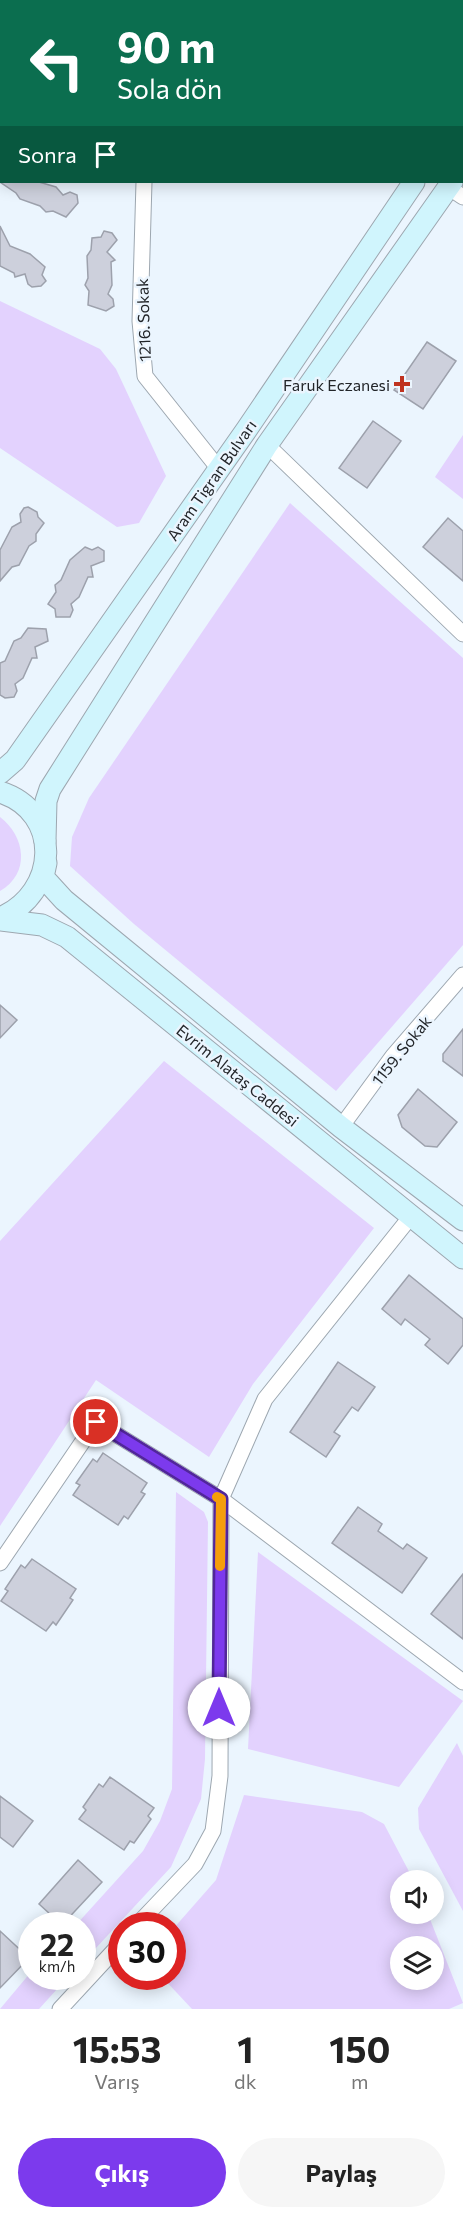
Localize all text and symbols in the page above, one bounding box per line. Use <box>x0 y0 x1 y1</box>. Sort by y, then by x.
text: 90 m <box>117 20 216 72</box>
icon: left <box>18 24 96 102</box>
text: Sola dön <box>117 72 222 105</box>
icon: arrive <box>89 138 122 171</box>
text: Sonra <box>18 141 77 168</box>
street label: 1216. Sokak <box>132 278 154 362</box>
place label: Faruk Eczanesi <box>283 375 390 394</box>
marker: Faruk Eczanesi <box>395 377 409 391</box>
street label: Aram Tigran Bulvarı <box>162 416 260 544</box>
street label: 1159. Sokak <box>367 1011 435 1089</box>
street label: Evrim Alataş Caddesi <box>173 1020 303 1130</box>
pin <box>70 1396 121 1447</box>
icon: arrive <box>79 1405 112 1438</box>
position arrow <box>187 1676 251 1740</box>
map controls <box>390 1870 444 1990</box>
button: sound <box>390 1870 444 1924</box>
speed limit sign: 30 <box>108 1912 186 1990</box>
text: 22 <box>40 1925 74 1962</box>
button: layers <box>390 1936 444 1990</box>
text: km/h <box>39 1957 75 1975</box>
text: 15:53 <box>73 2026 161 2070</box>
text: 1 <box>237 2026 253 2070</box>
text: 150 <box>329 2026 390 2070</box>
text: Varış <box>94 2069 140 2093</box>
text: dk <box>234 2069 256 2093</box>
text: m <box>351 2069 368 2093</box>
button: Çıkış <box>18 2138 226 2207</box>
button: Paylaş <box>238 2138 445 2207</box>

